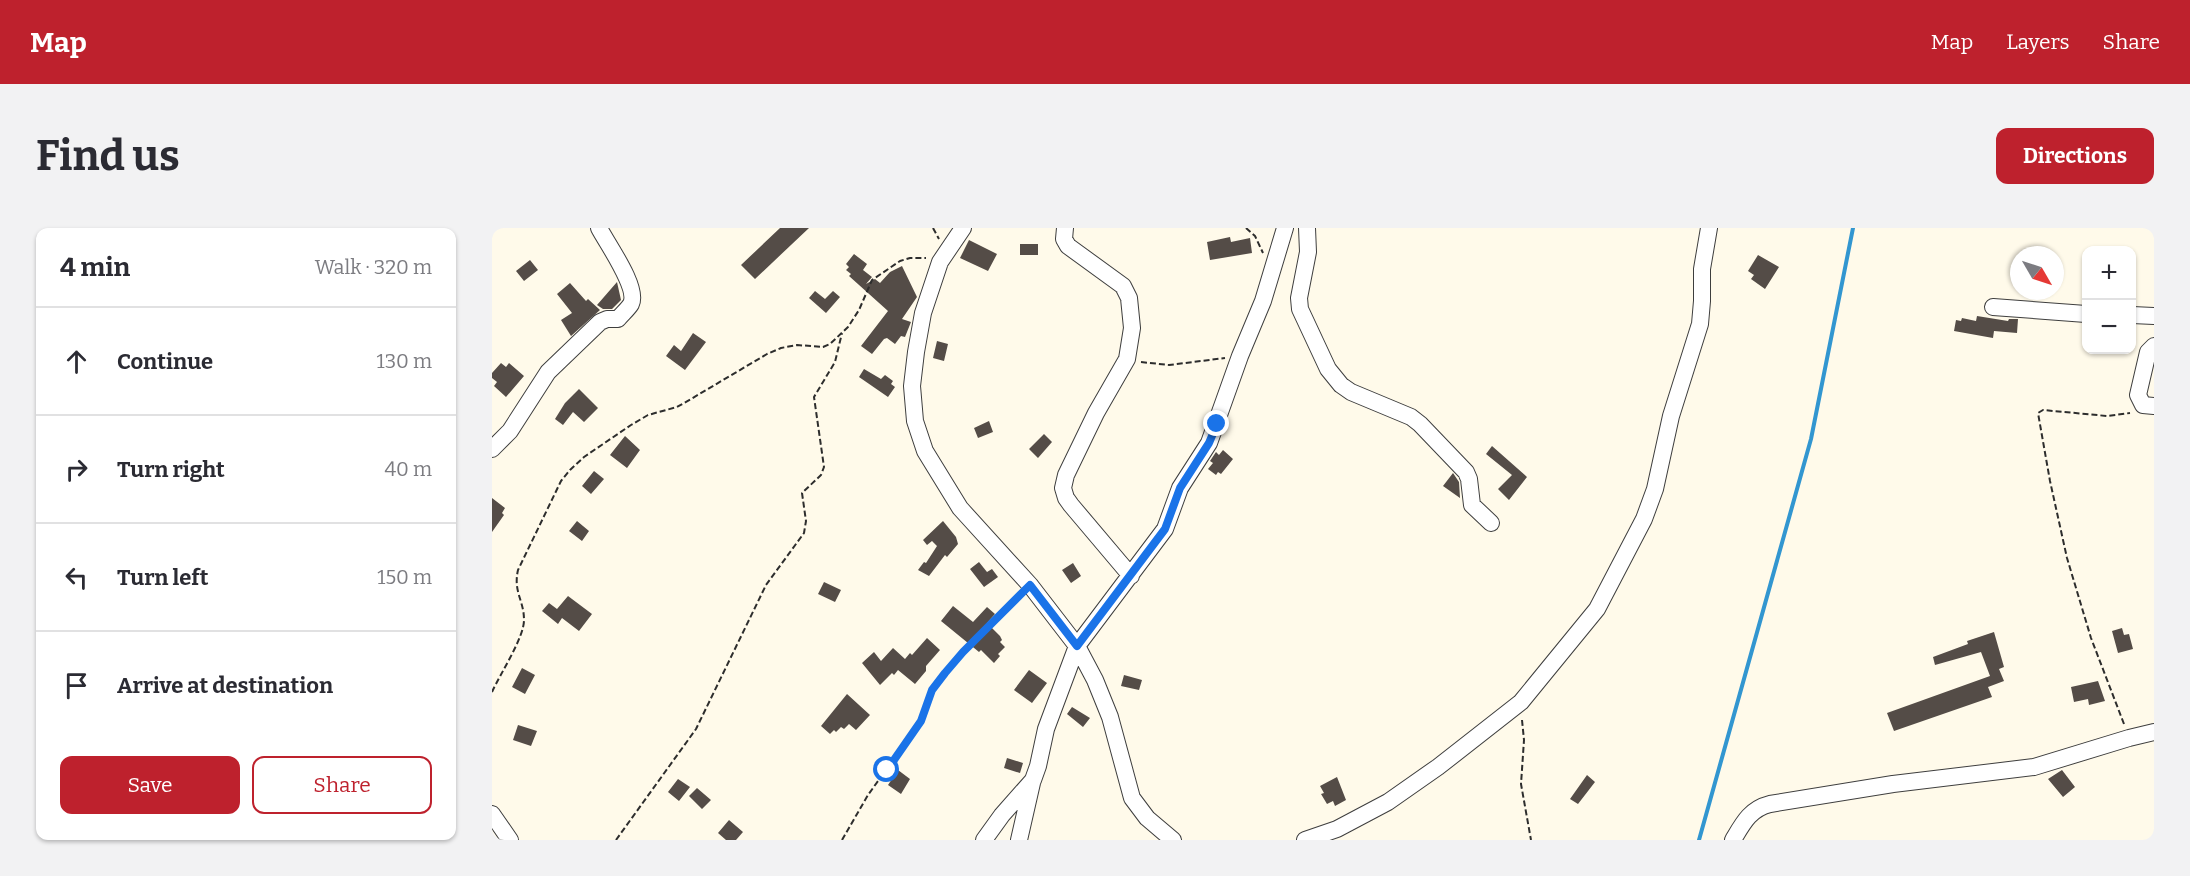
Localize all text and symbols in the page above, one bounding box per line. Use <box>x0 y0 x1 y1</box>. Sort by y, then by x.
text: Map <box>30 26 87 59</box>
text: Map <box>1931 29 1973 55</box>
text: Layers <box>2006 29 2070 55</box>
text: Share <box>2103 29 2160 55</box>
button: Directions <box>1996 128 2154 184</box>
text: Find us <box>36 131 180 181</box>
north arrow <box>2010 246 2064 300</box>
map controls <box>2082 246 2136 354</box>
button: + <box>2082 246 2136 300</box>
text: 4 min <box>60 252 130 283</box>
text: Walk · 320 m <box>315 255 432 279</box>
button: − <box>2082 300 2136 354</box>
icon: ahead <box>60 345 93 378</box>
text: Continue <box>117 348 213 375</box>
text: 130 m <box>377 349 432 373</box>
route end <box>1203 410 1229 436</box>
icon: right <box>60 453 93 486</box>
text: Turn right <box>117 456 225 483</box>
text: 40 m <box>384 457 432 481</box>
icon: left <box>60 561 93 594</box>
text: Turn left <box>117 564 209 591</box>
text: 150 m <box>377 565 432 589</box>
icon: arrive <box>60 669 93 702</box>
text: Arrive at destination <box>117 672 333 699</box>
button: Save <box>60 756 240 814</box>
button: Share <box>252 756 432 814</box>
route start <box>873 756 899 782</box>

